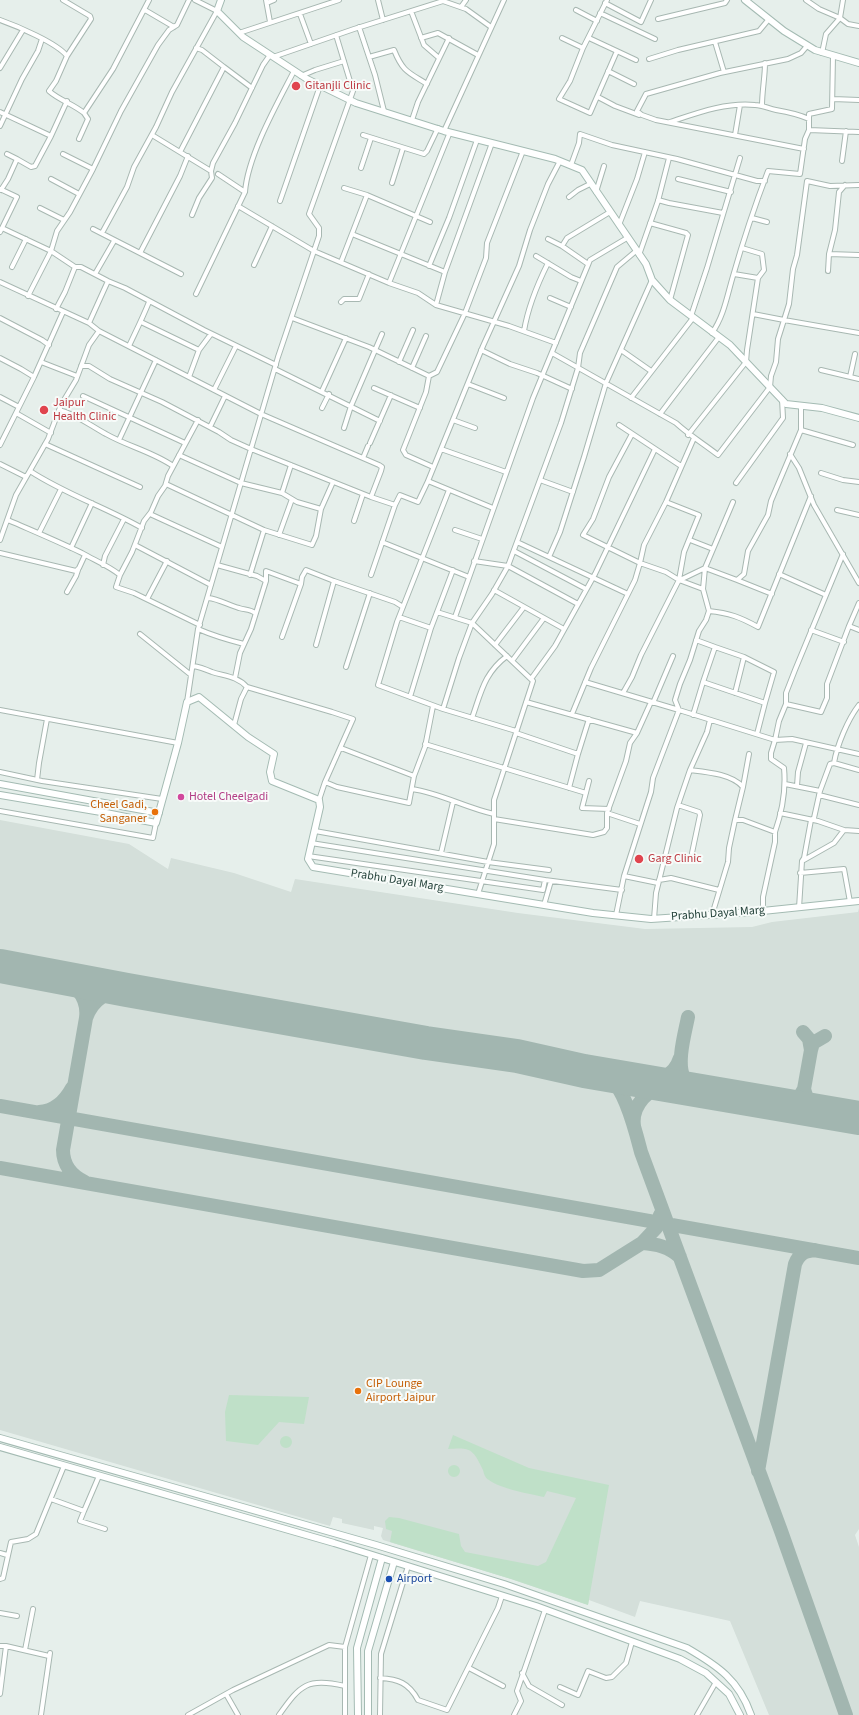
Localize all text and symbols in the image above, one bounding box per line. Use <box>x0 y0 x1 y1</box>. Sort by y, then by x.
place label: Gitanjli Clinic <box>305 79 371 93</box>
marker: Gitanjli Clinic <box>290 80 302 92</box>
place label: Jaipur Health Clinic <box>53 396 117 424</box>
marker: Jaipur Health Clinic <box>38 404 50 416</box>
place label: Hotel Cheelgadi <box>189 790 268 804</box>
marker: Hotel Cheelgadi <box>176 792 186 802</box>
place label: Cheel Gadi, Sanganer <box>90 798 147 826</box>
marker: Cheel Gadi, Sanganer <box>150 807 160 817</box>
place label: Garg Clinic <box>648 852 702 866</box>
marker: Garg Clinic <box>633 853 645 865</box>
street label: Prabhu Dayal Marg <box>349 867 445 895</box>
street label: Prabhu Dayal Marg <box>671 904 765 924</box>
place label: CIP Lounge Airport Jaipur <box>366 1377 436 1405</box>
marker: CIP Lounge Airport Jaipur <box>353 1386 363 1396</box>
place label: Airport <box>397 1572 432 1586</box>
marker: Airport <box>384 1574 394 1584</box>

